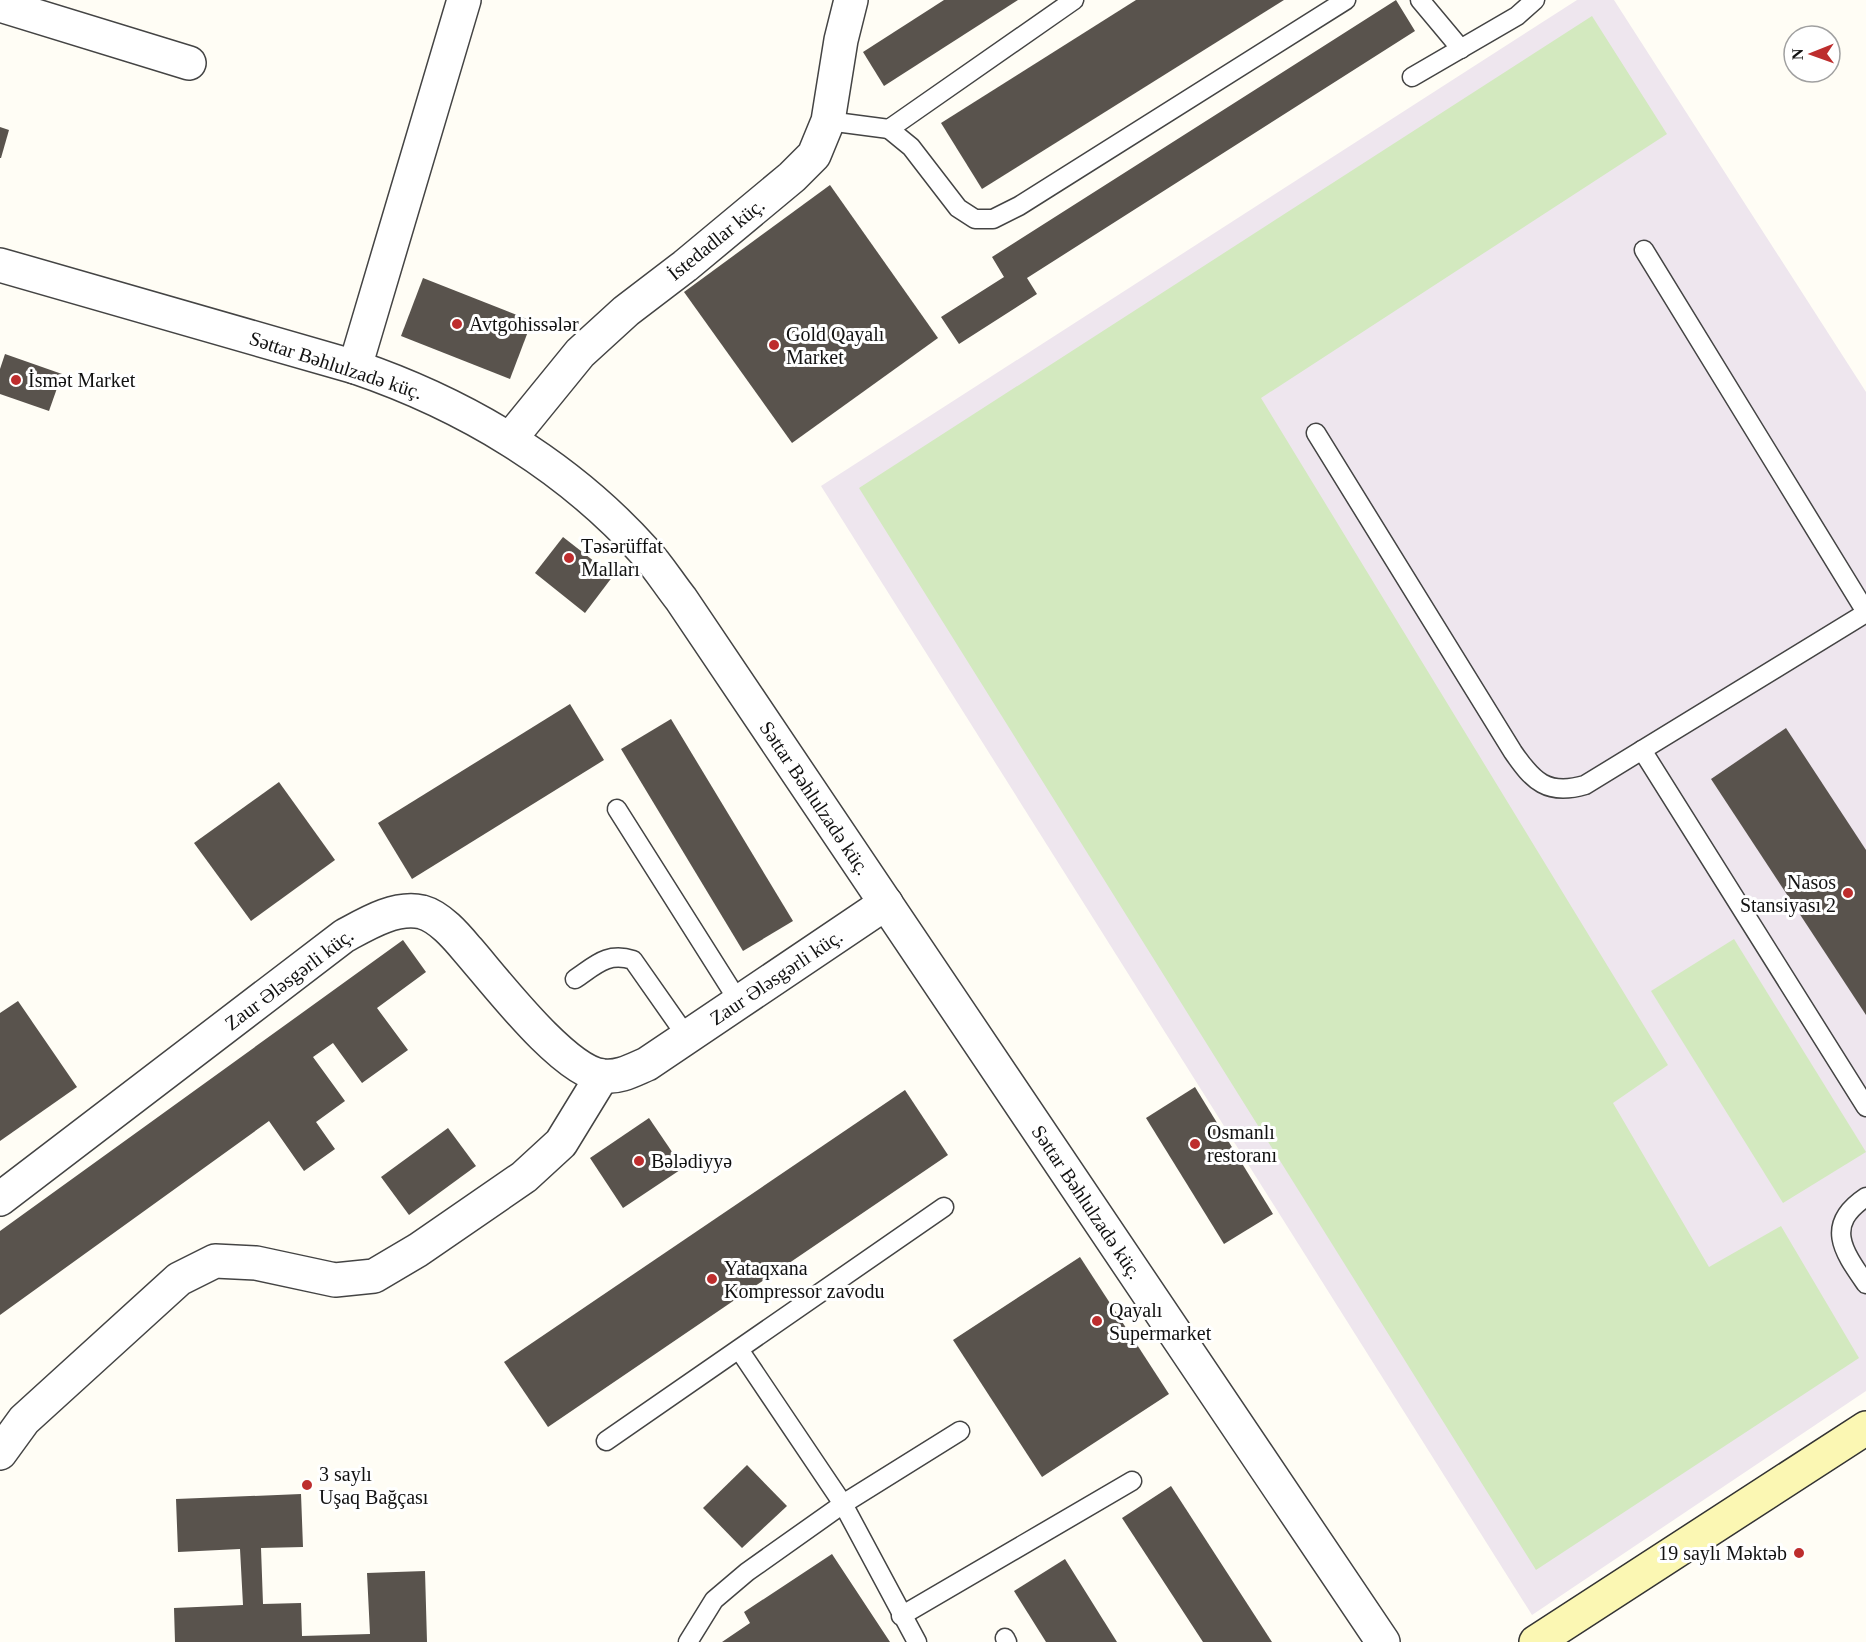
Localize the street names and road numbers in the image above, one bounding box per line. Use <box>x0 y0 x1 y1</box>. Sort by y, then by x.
street label: İstedadlar küç. <box>663 193 769 285</box>
street label: Səttar Bəhlulzadə küç. <box>246 327 425 404</box>
street label: Səttar Bəhlulzadə küç. <box>755 717 875 880</box>
street label: Zaur Ələsgərli küç. <box>221 924 358 1035</box>
street label: Zaur Ələsgərli küç. <box>706 925 847 1030</box>
street label: Səttar Bəhlulzadə küç. <box>1027 1121 1147 1284</box>

